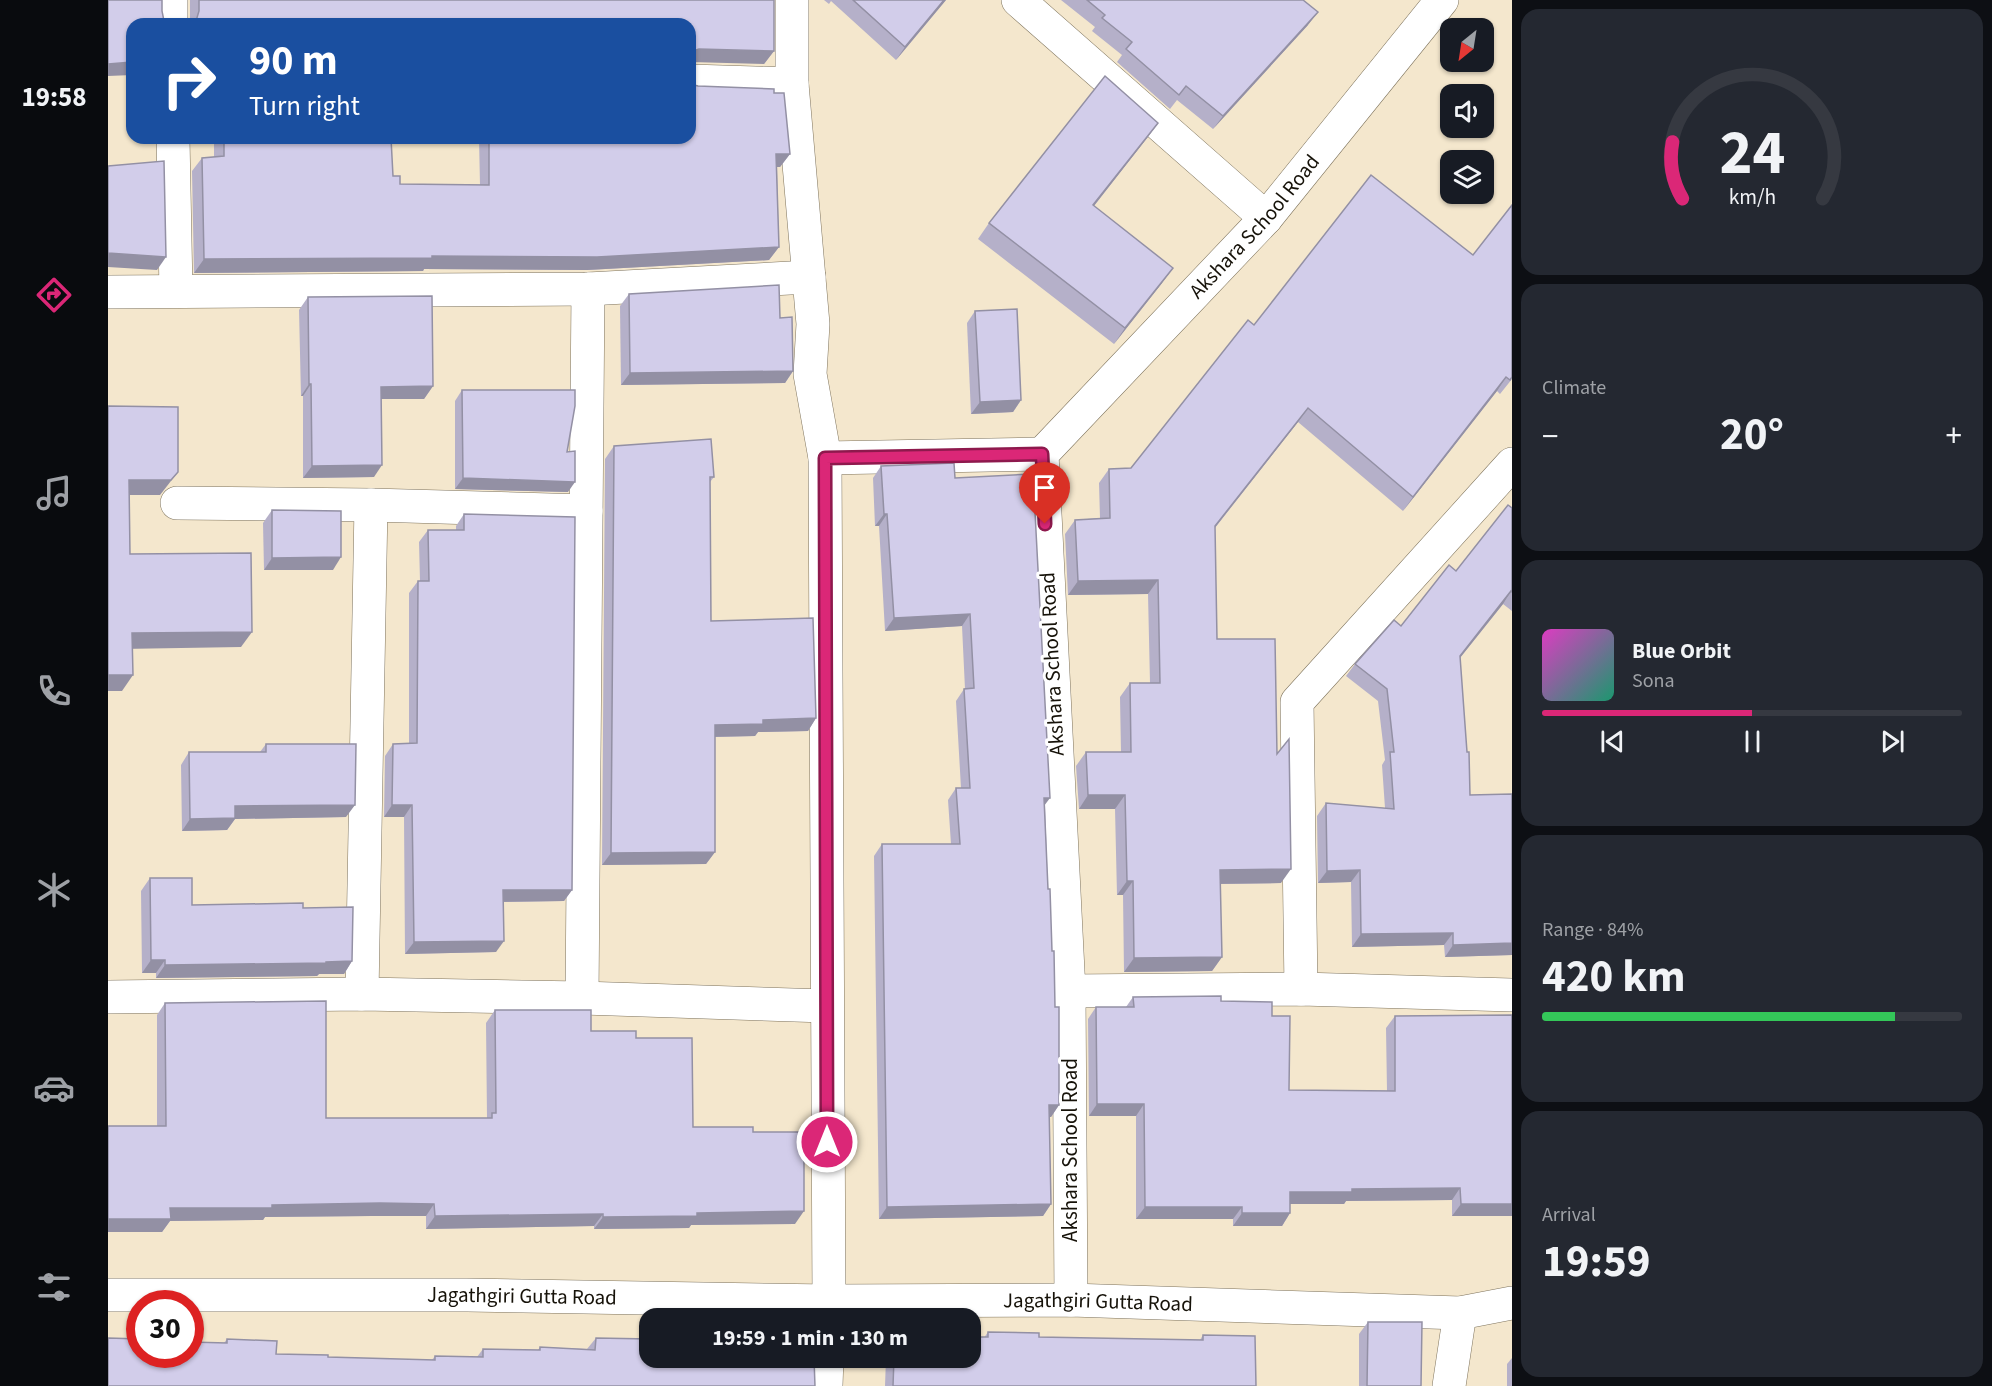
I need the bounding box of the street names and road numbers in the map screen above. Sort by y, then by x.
street label: Akshara School Road [1182,148,1327,305]
street label: Akshara School Road [1032,571,1072,757]
street label: Akshara School Road [1055,1058,1085,1242]
street label: Jagathgiri Gutta Road [427,1280,617,1312]
street label: Jagathgiri Gutta Road [1003,1285,1193,1319]

